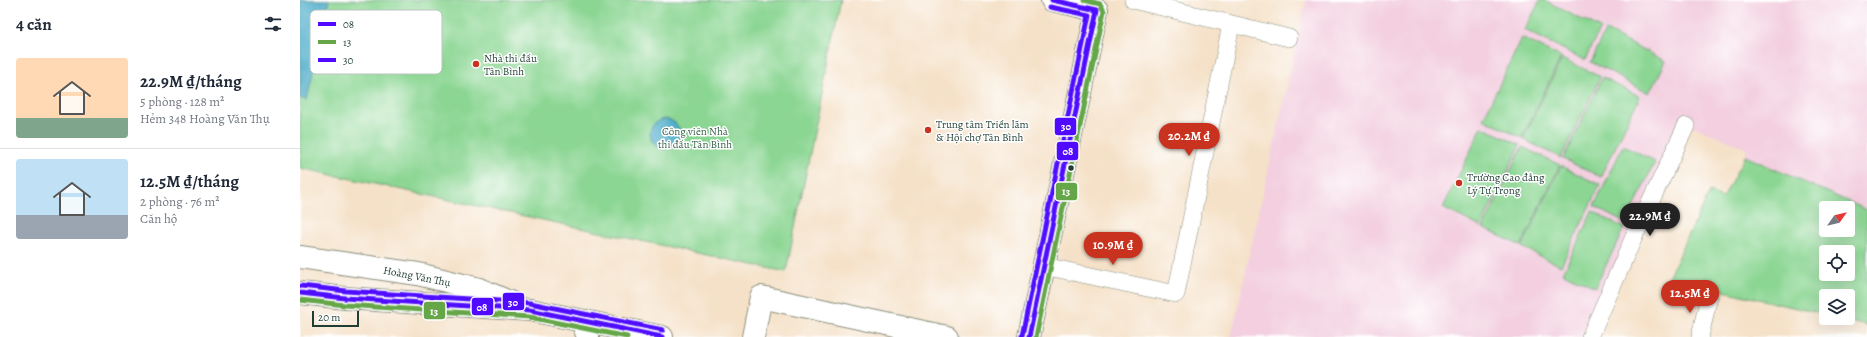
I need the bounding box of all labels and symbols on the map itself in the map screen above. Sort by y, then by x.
legend [310,10,442,74]
text: 08 [343,17,354,32]
text: 13 [343,35,351,50]
place label: Nhà thi đấu Tân Bình [484,51,537,79]
text: 30 [343,53,354,68]
marker: Nhà thi đấu Tân Bình [471,59,481,69]
place label: Trung tâm Triển lãm & Hội chợ Tân Bình [936,117,1029,145]
line badge: 30 [1054,117,1077,136]
text: 30 [1061,119,1072,134]
pin: 20.2M ₫ [1152,123,1226,157]
park label: Công viên Nhà thi đấu Tân Bình [658,124,732,152]
marker: Trung tâm Triển lãm & Hội chợ Tân Bình [923,125,933,135]
line badge: 08 [1056,141,1079,161]
text: 08 [1063,144,1073,159]
unlabelled marker [1066,163,1076,173]
place label: Trường Cao đẳng Lý Tự Trọng [1467,170,1545,198]
marker: Trường Cao đẳng Lý Tự Trọng [1454,178,1464,188]
line badge: 13 [1055,182,1078,201]
text: 13 [1062,184,1071,199]
north arrow [1819,201,1855,237]
pin: 22.9M ₫ [1613,203,1687,237]
pin: 10.9M ₫ [1076,232,1150,266]
street label: Hoàng Văn Thụ [382,263,452,290]
pin: 12.5M ₫ [1653,280,1727,314]
line badge: 30 [502,292,525,311]
text: 30 [508,295,519,310]
line badge: 08 [471,297,494,316]
text: 08 [477,300,487,315]
line badge: 13 [423,301,446,320]
text: 13 [430,304,439,319]
scale bar [312,309,359,328]

